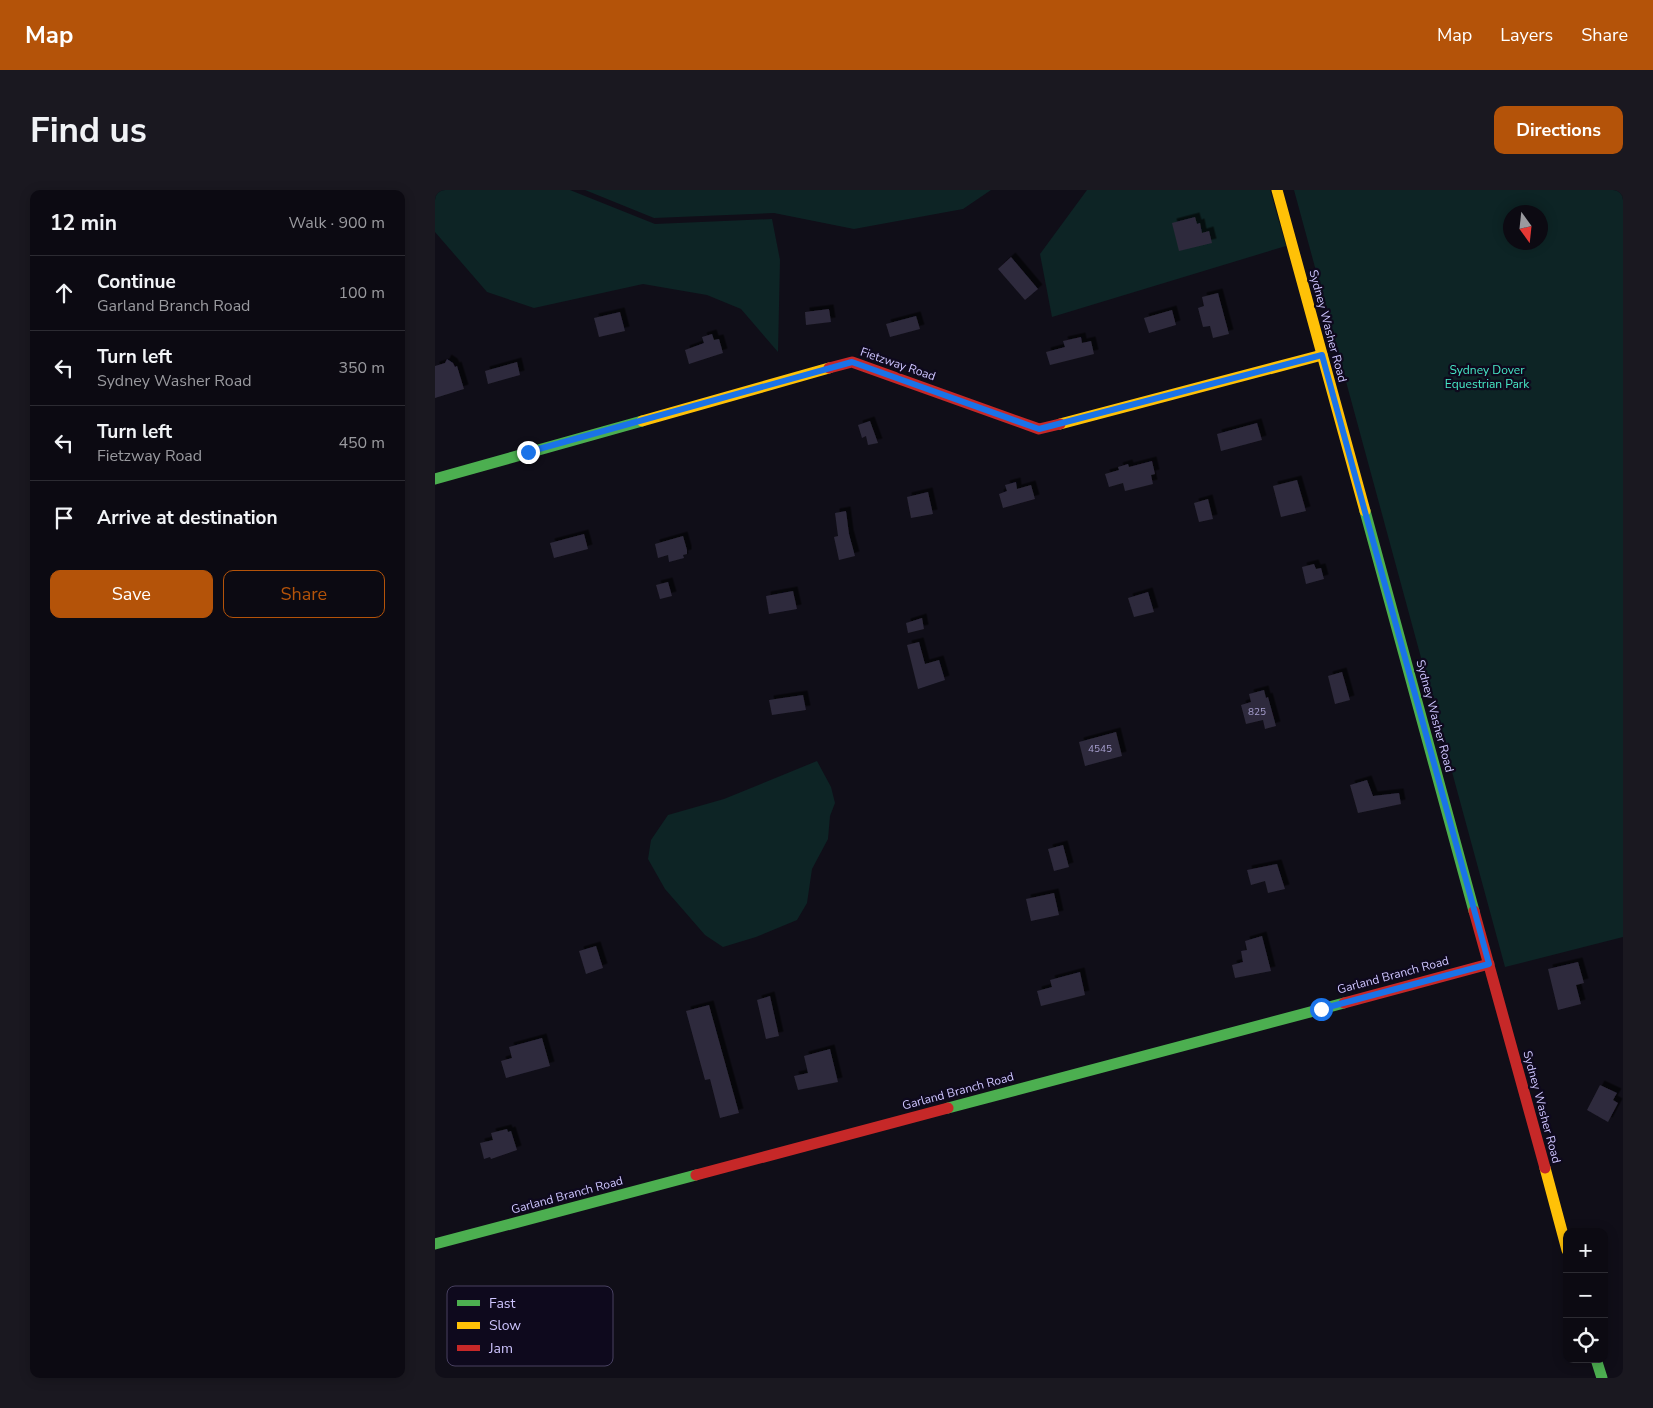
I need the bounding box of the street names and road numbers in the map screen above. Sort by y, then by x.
street label: Sydney Washer Road [1305,268,1351,384]
street label: Fietzway Road [858,344,938,384]
street label: Sydney Washer Road [1412,658,1458,774]
street label: Garland Branch Road [1335,952,1451,998]
street label: Sydney Washer Road [1519,1049,1565,1165]
street label: Garland Branch Road [900,1068,1016,1114]
street label: Garland Branch Road [509,1172,625,1218]

